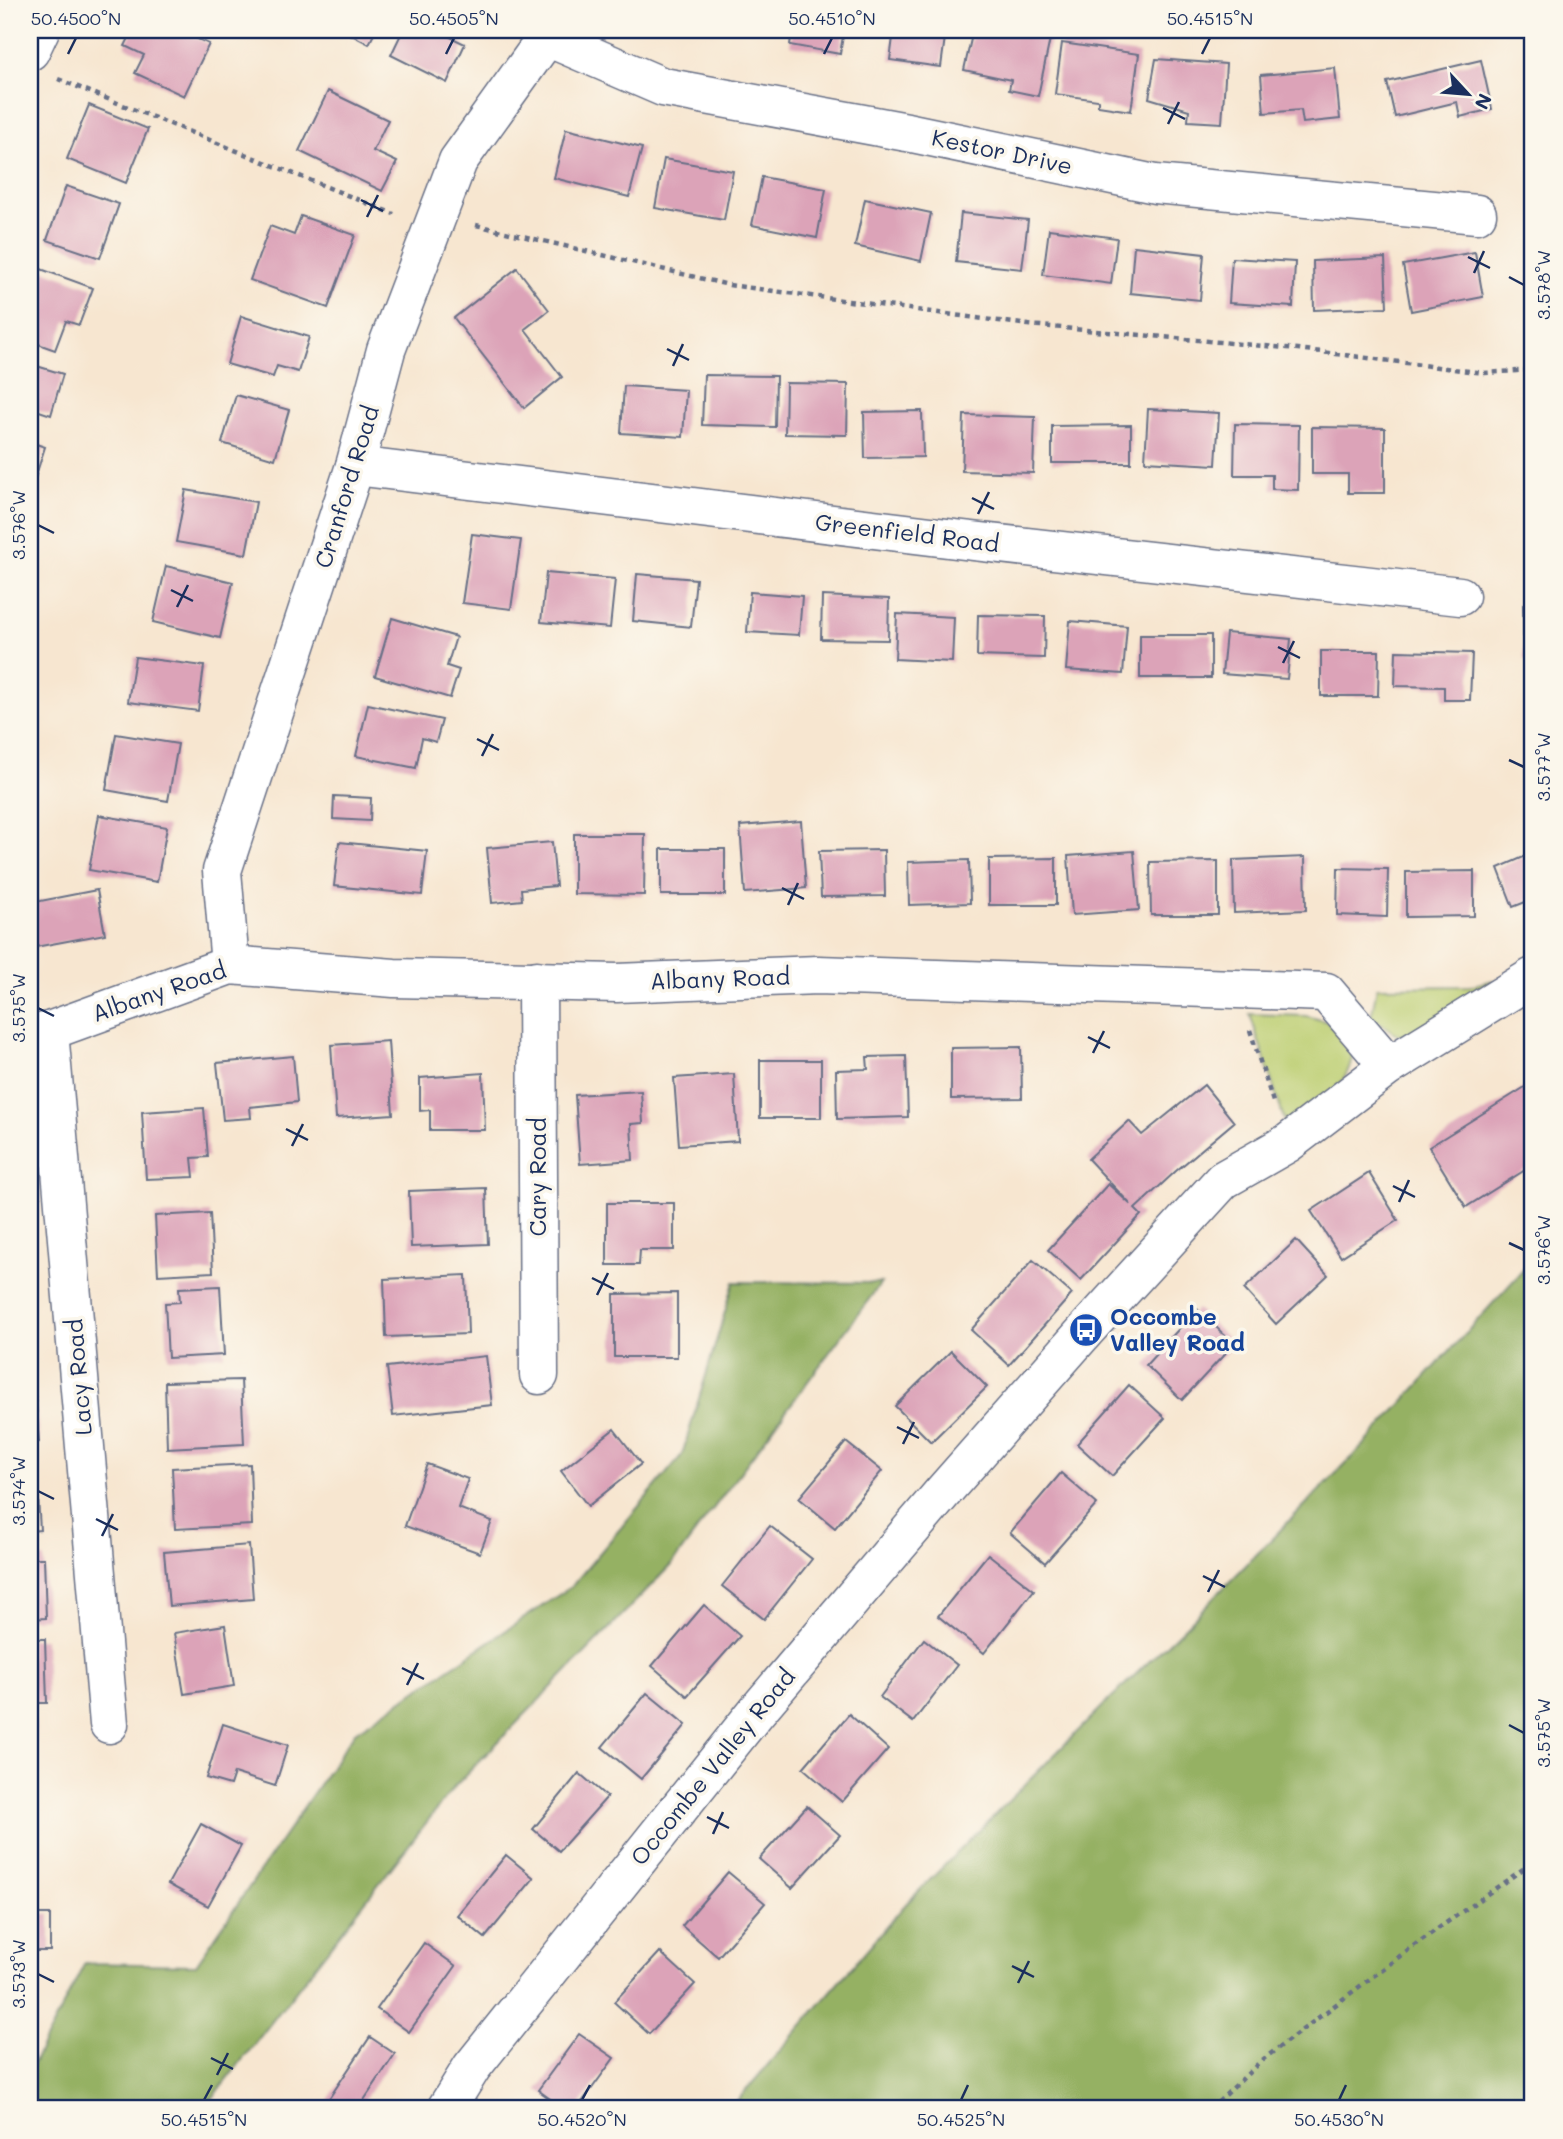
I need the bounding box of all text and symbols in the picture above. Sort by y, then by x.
text: 50.4500°N [31,6,121,30]
text: 50.4505°N [409,6,499,30]
text: 50.4510°N [788,6,876,30]
text: 50.4515°N [1167,6,1253,30]
north arrow [1434,60,1504,130]
text: N [1469,90,1498,114]
street label: Kestor Drive [929,122,1075,181]
text: 3.578°W [1531,250,1555,320]
street label: Cranford Road [307,402,385,572]
text: 3.576°W [6,490,30,560]
street label: Greenfield Road [813,506,1001,558]
text: 3.577°W [1531,732,1555,802]
street label: Albany Road [88,954,230,1028]
street label: Albany Road [649,961,790,995]
text: 3.575°W [6,973,30,1043]
street label: Cary Road [522,1118,552,1236]
text: 3.576°W [1531,1215,1555,1285]
place label: Occombe Valley Road [1110,1301,1245,1357]
bus stop icon: Occombe Valley Road [1067,1311,1105,1349]
street label: Lacy Road [58,1318,98,1436]
text: 3.574°W [6,1456,30,1526]
street label: Occombe Valley Road [623,1662,801,1871]
text: 3.575°W [1531,1698,1555,1768]
text: 3.573°W [6,1939,30,2009]
text: 50.4515°N [161,2107,247,2131]
text: 50.4520°N [537,2107,627,2131]
text: 50.4525°N [917,2107,1005,2131]
text: 50.4530°N [1294,2107,1384,2131]

